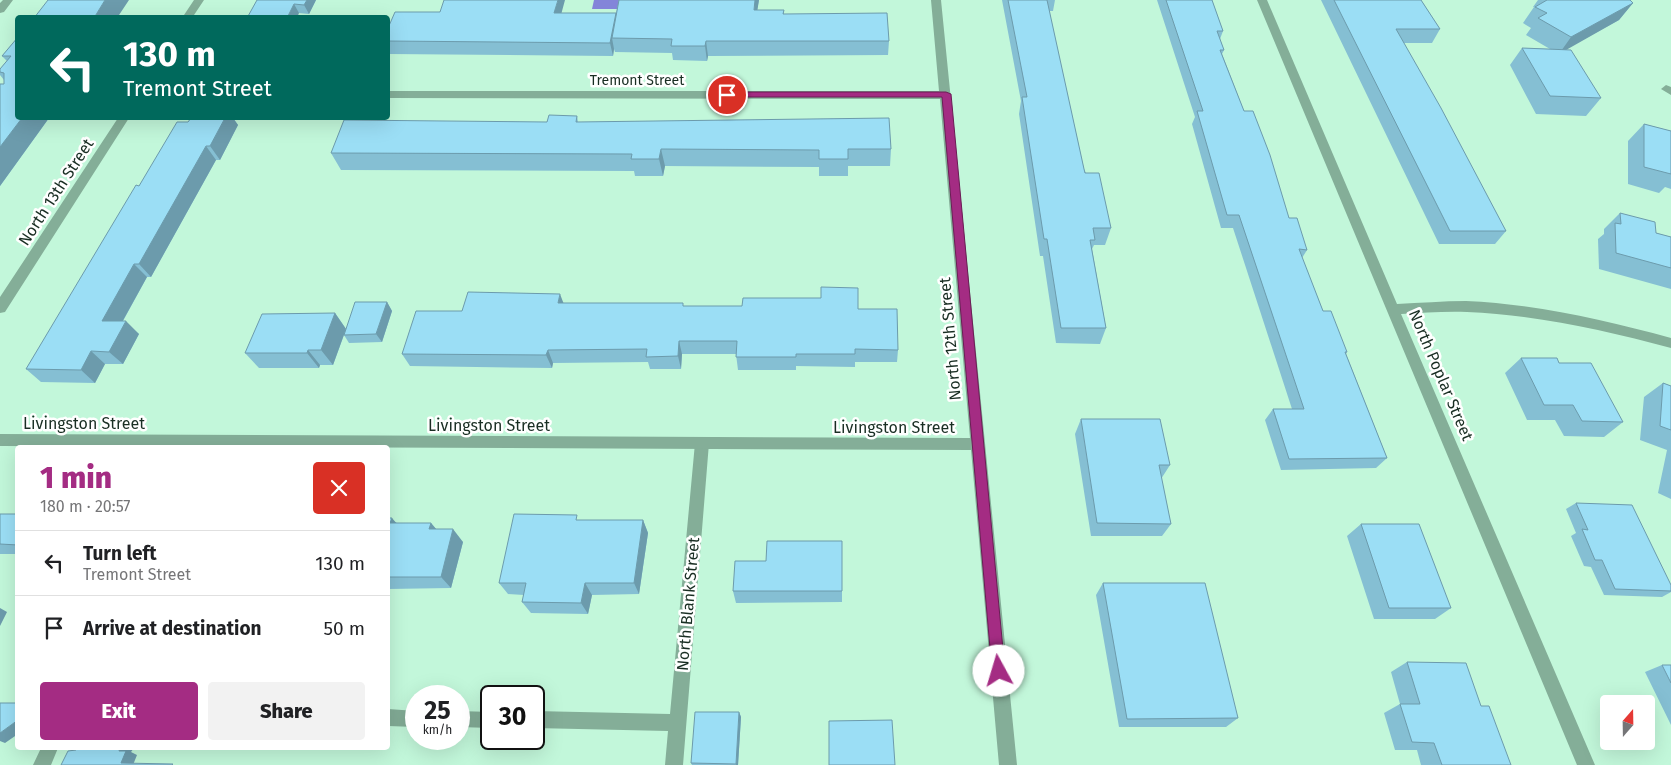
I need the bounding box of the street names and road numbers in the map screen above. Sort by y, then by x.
street label: Tremont Street [590,72,685,89]
street label: North 13th Street [14,135,98,249]
street label: North 12th Street [935,276,965,401]
street label: North Poplar Street [1405,307,1477,444]
street label: Livingston Street [23,414,145,433]
street label: Livingston Street [428,416,550,435]
street label: Livingston Street [833,418,955,437]
street label: North Blank Street [673,536,703,672]

